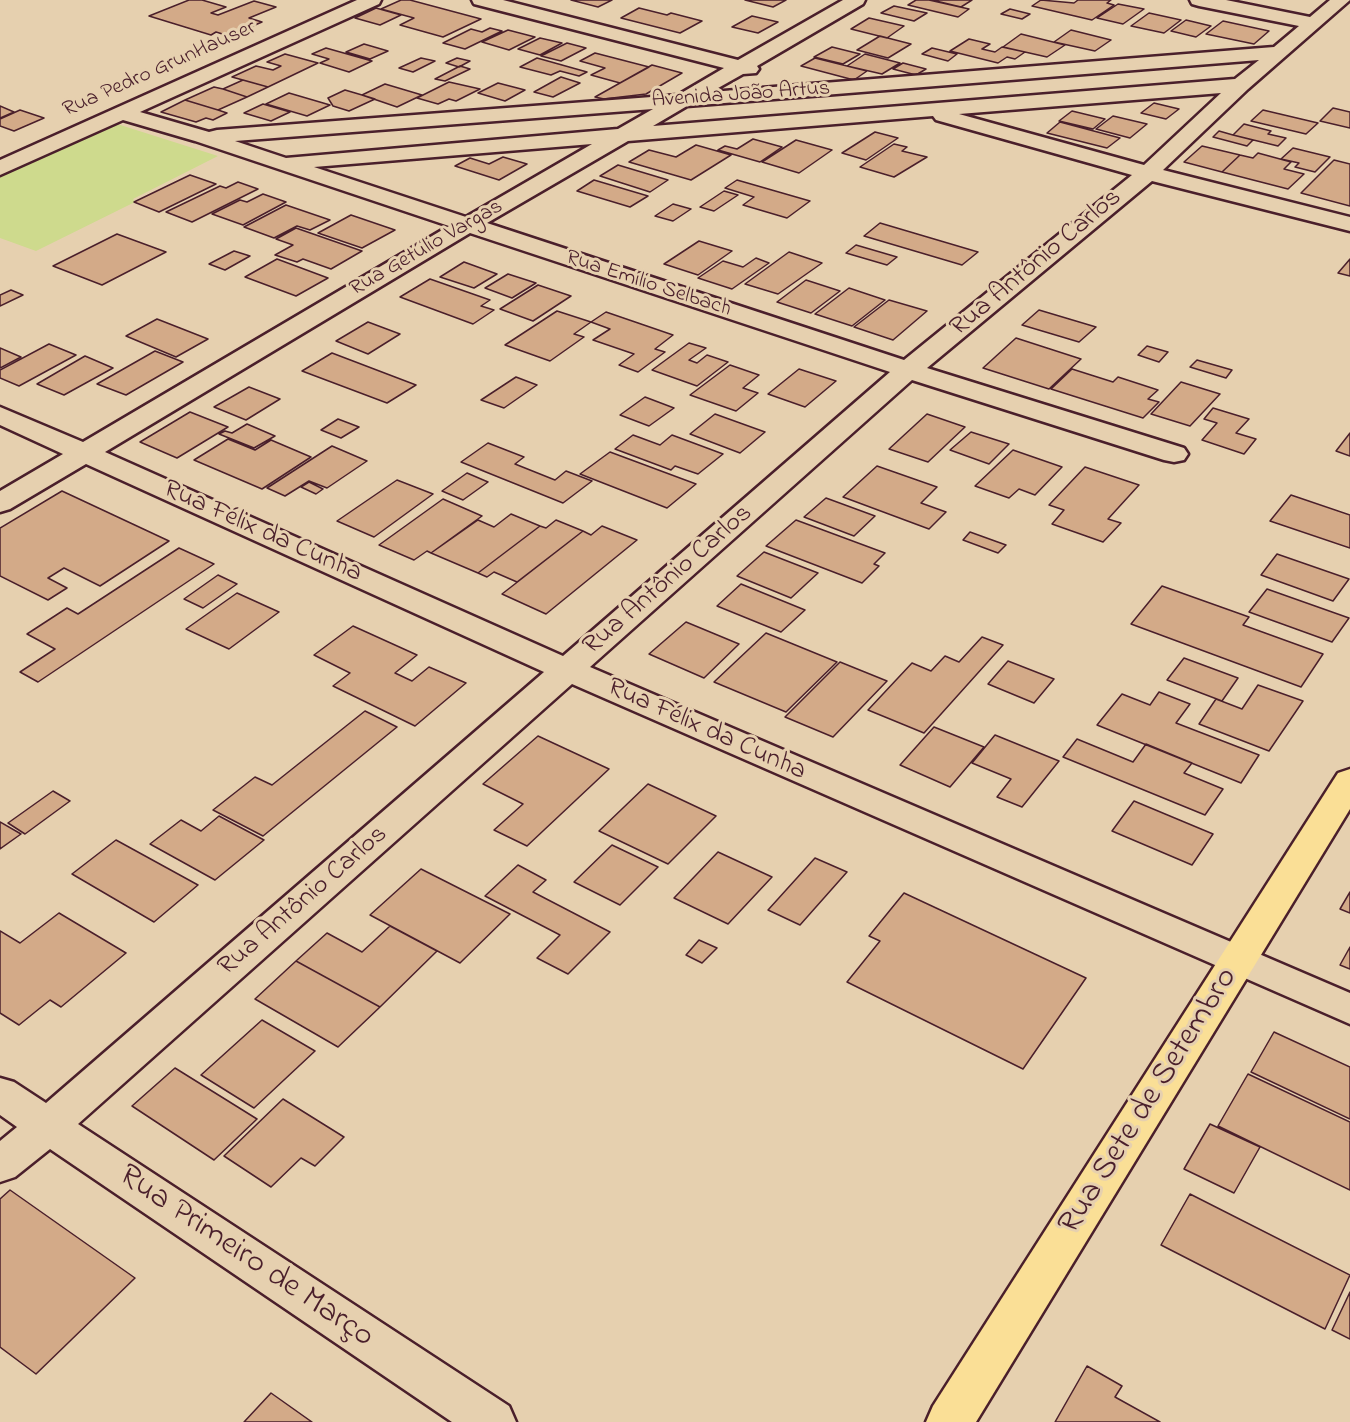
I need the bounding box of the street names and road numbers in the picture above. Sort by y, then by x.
street label: Rua Pedro GrunHauser [59,16,261,124]
street label: Avenida João Artus [651,77,831,115]
street label: Rua Antônio Carlos [945,183,1129,345]
street label: Rua Getúlio Vargas [346,195,508,303]
street label: Rua Emílio Selbach [562,246,734,324]
street label: Rua Félix da Cunha [157,475,367,591]
street label: Rua Antônio Carlos [578,499,760,663]
street label: Rua Félix da Cunha [601,673,811,789]
street label: Rua Antônio Carlos [213,820,395,984]
street label: Rua Sete de Setembro [1052,961,1248,1243]
street label: Rua Primeiro de Março [110,1158,380,1358]

